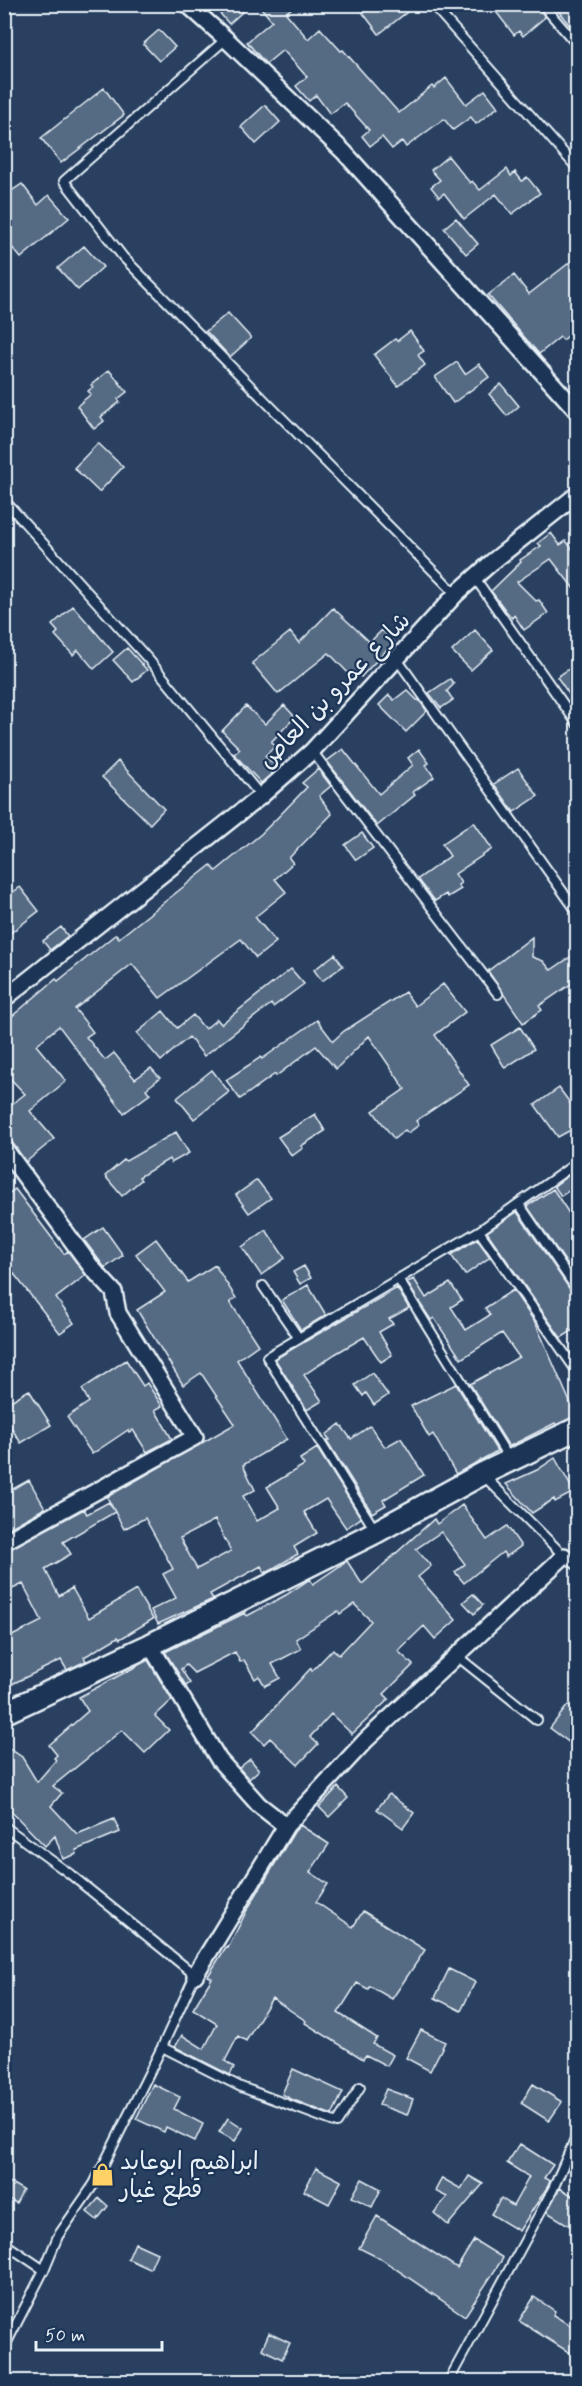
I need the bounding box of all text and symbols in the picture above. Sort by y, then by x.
street label: شارع عمرو بن العاص [252,606,418,776]
place label: ابراهيم ابوعابد قطع غيار [118,2147,259,2206]
shop icon: ابراهيم ابوعابد قطع غيار [89,2162,115,2188]
scale bar [36,2314,162,2352]
text: 50 m [45,2324,85,2348]

